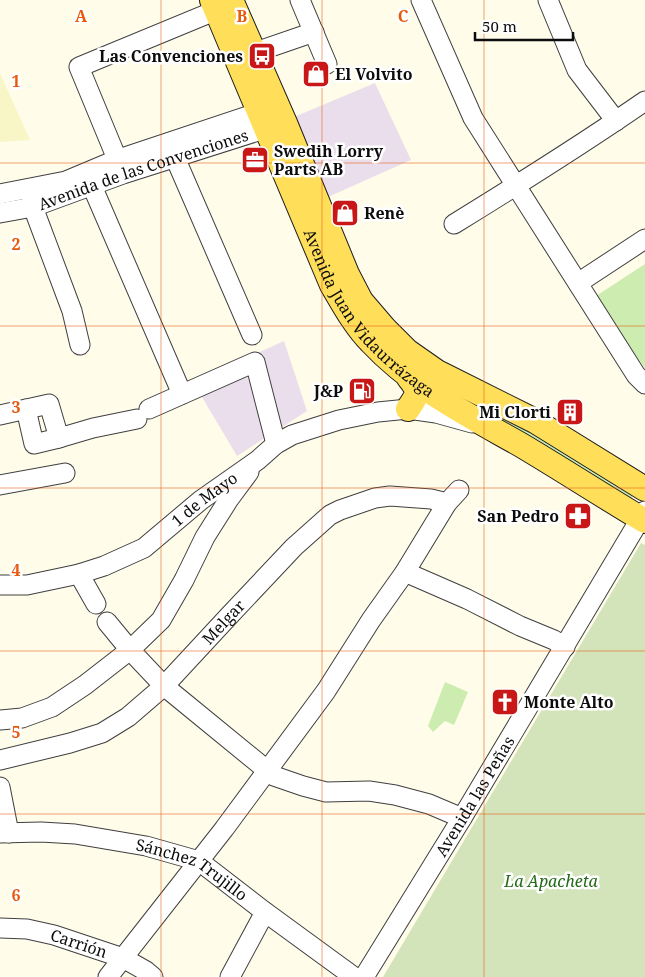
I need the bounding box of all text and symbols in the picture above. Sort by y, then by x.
text: A [75,5,88,27]
text: B [237,5,248,27]
text: C [398,5,409,27]
scale bar [475,10,572,42]
text: 50 m [482,16,517,36]
bus stop icon: Las Convenciones [247,41,277,71]
place label: Las Convenciones [99,45,243,67]
shop icon: El Volvito [301,59,331,89]
place label: El Volvito [335,63,413,85]
text: 1 [11,70,21,92]
street label: Avenida de las Convenciones [35,124,251,215]
place label: Swedih Lorry Parts AB [274,140,384,180]
office icon: Swedih Lorry Parts AB [240,145,270,175]
shop icon: Renè [330,198,360,228]
place label: Renè [364,202,404,224]
street label: Avenida Juan Vidaurrázaga [299,225,439,402]
text: 2 [11,233,21,255]
fuel station icon: J&P [347,376,377,406]
place label: J&P [313,380,343,402]
text: 3 [11,396,21,418]
building icon: Mi Clorti [555,397,585,427]
place label: Mi Clorti [479,401,551,423]
street label: 1 de Mayo [167,467,242,531]
pharmacy icon: San Pedro [563,501,593,531]
place label: San Pedro [477,505,559,527]
text: 4 [11,559,21,581]
street label: Melgar [197,594,250,649]
church icon: Monte Alto [490,687,520,717]
place label: Monte Alto [524,691,614,713]
text: 5 [11,721,21,743]
street label: Avenida las Peñas [430,732,519,861]
street label: Sánchez Trujillo [134,834,252,906]
park label: La Apacheta [503,870,599,892]
text: 6 [11,884,21,906]
street label: Carrión [48,924,110,963]

